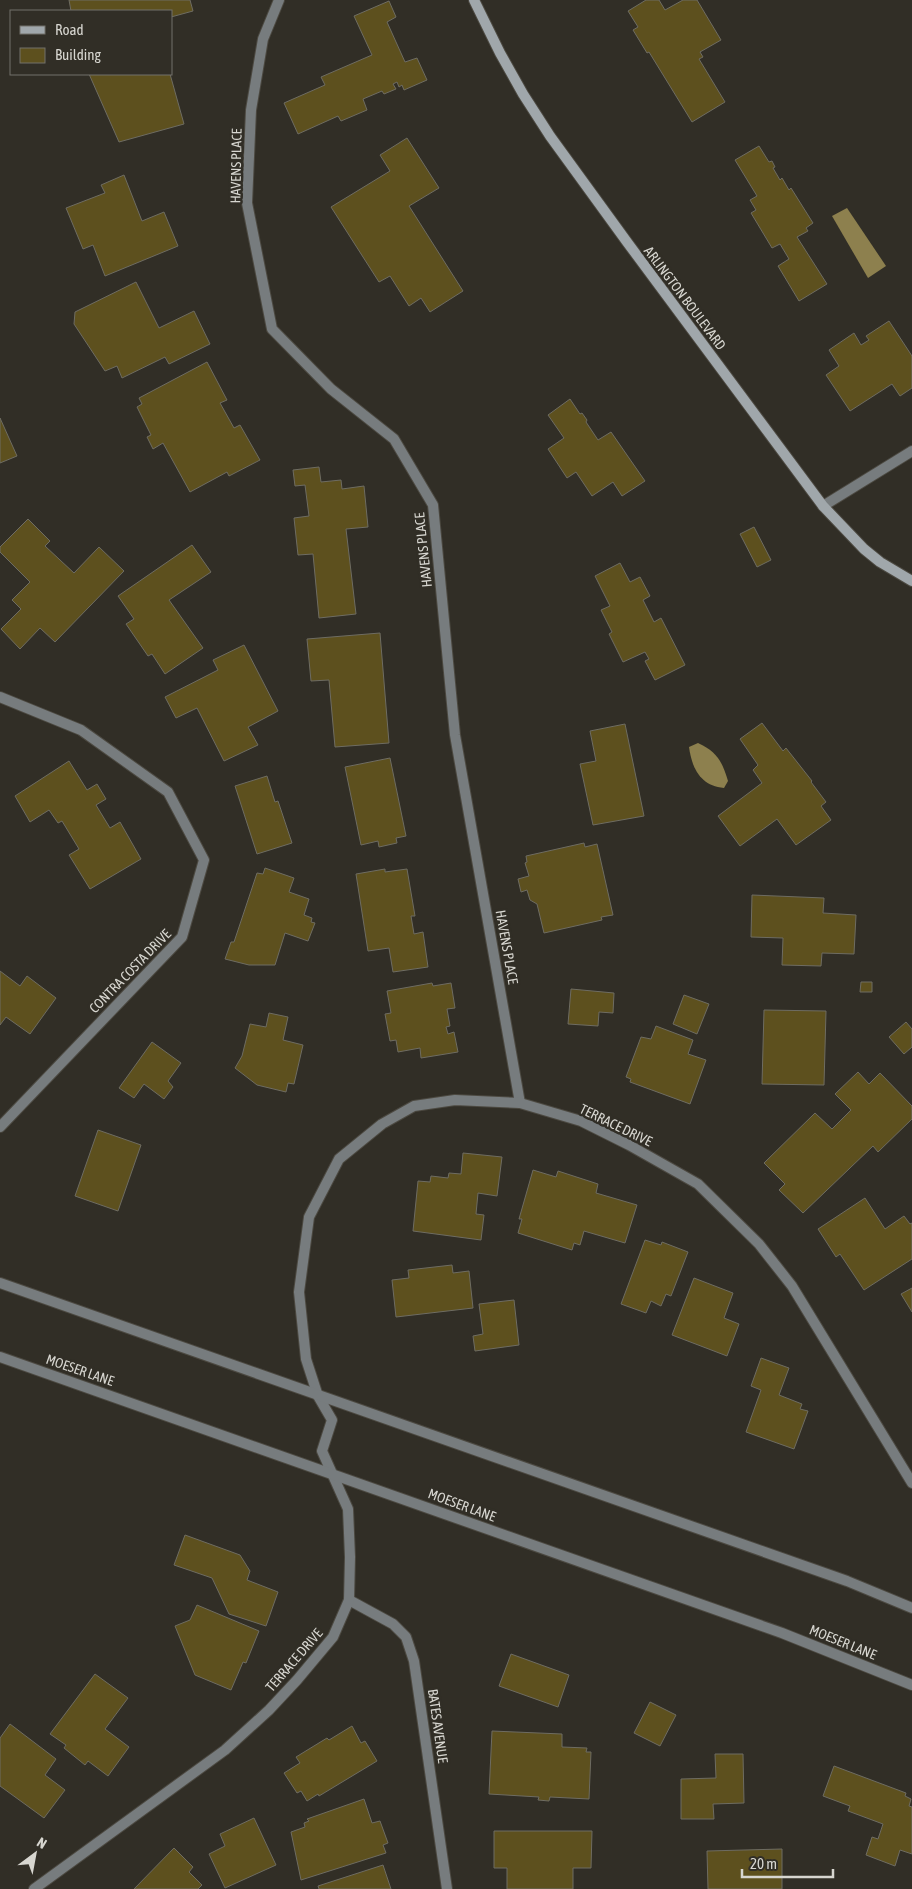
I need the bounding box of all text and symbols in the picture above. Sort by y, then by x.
legend [10,10,172,75]
text: Road [55,21,84,38]
text: Building [55,46,101,63]
street label: HAVENS PLACE [227,128,245,204]
street label: ARLINGTON BOULEVARD [641,243,729,353]
street label: HAVENS PLACE [411,512,435,588]
street label: HAVENS PLACE [493,909,521,985]
street label: CONTRA COSTA DRIVE [86,926,174,1016]
street label: TERRACE DRIVE [577,1101,655,1149]
street label: MOESER LANE [44,1351,116,1389]
street label: MOESER LANE [426,1485,498,1525]
street label: MOESER LANE [807,1621,879,1663]
street label: TERRACE DRIVE [262,1625,326,1695]
street label: BATES AVENUE [425,1688,451,1764]
north arrow [10,1829,60,1879]
text: N [34,1834,50,1852]
scale bar [742,1846,833,1878]
text: 20 m [750,1855,777,1872]

